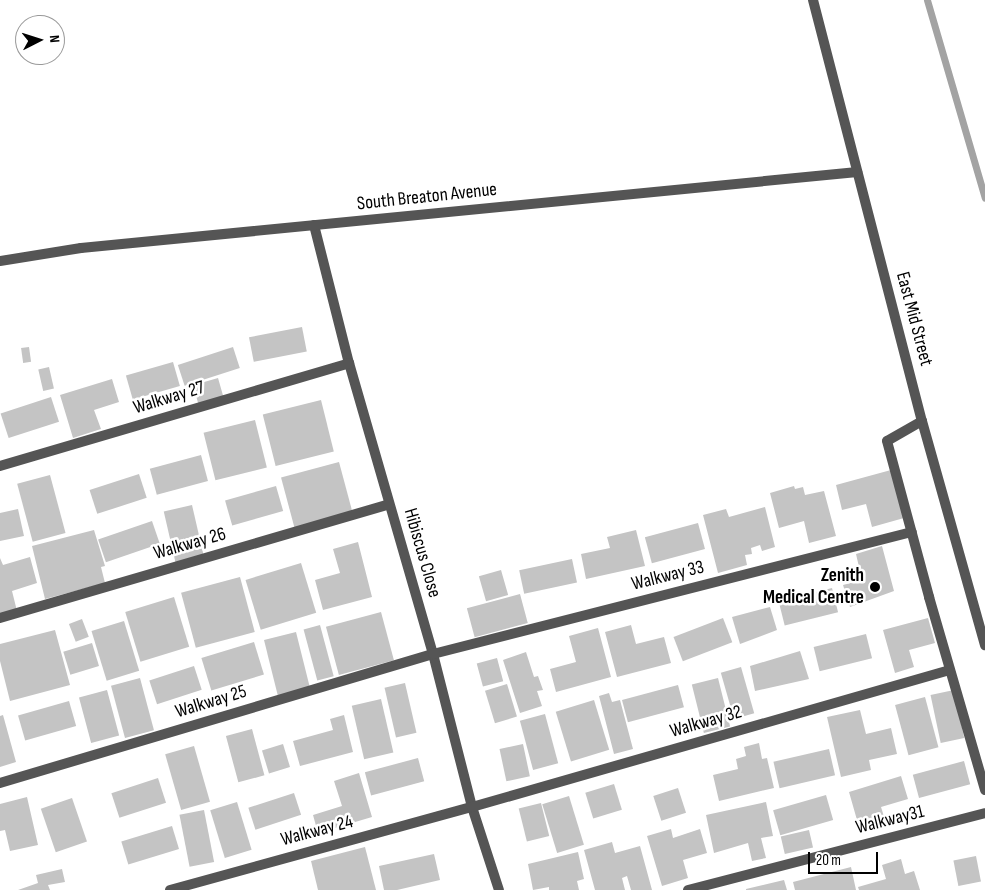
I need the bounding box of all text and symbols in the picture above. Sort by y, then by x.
north arrow [15,15,65,65]
text: N [46,34,63,43]
street label: South Breaton Avenue [356,178,498,216]
street label: East Mid Street [891,270,937,368]
street label: Walkway 27 [131,376,207,420]
street label: Hibiscus Close [398,506,446,600]
street label: Walkway 26 [151,523,229,565]
street label: Walkway 33 [629,556,707,596]
place label: Zenith Medical Centre [763,565,864,609]
marker: Zenith Medical Centre [868,580,882,594]
street label: Walkway 25 [173,680,249,724]
street label: Walkway 32 [667,701,745,743]
street label: Walkway31 [853,801,927,839]
street label: Walkway 24 [279,810,355,852]
scale bar [810,842,880,874]
text: 20 m [816,851,841,870]

